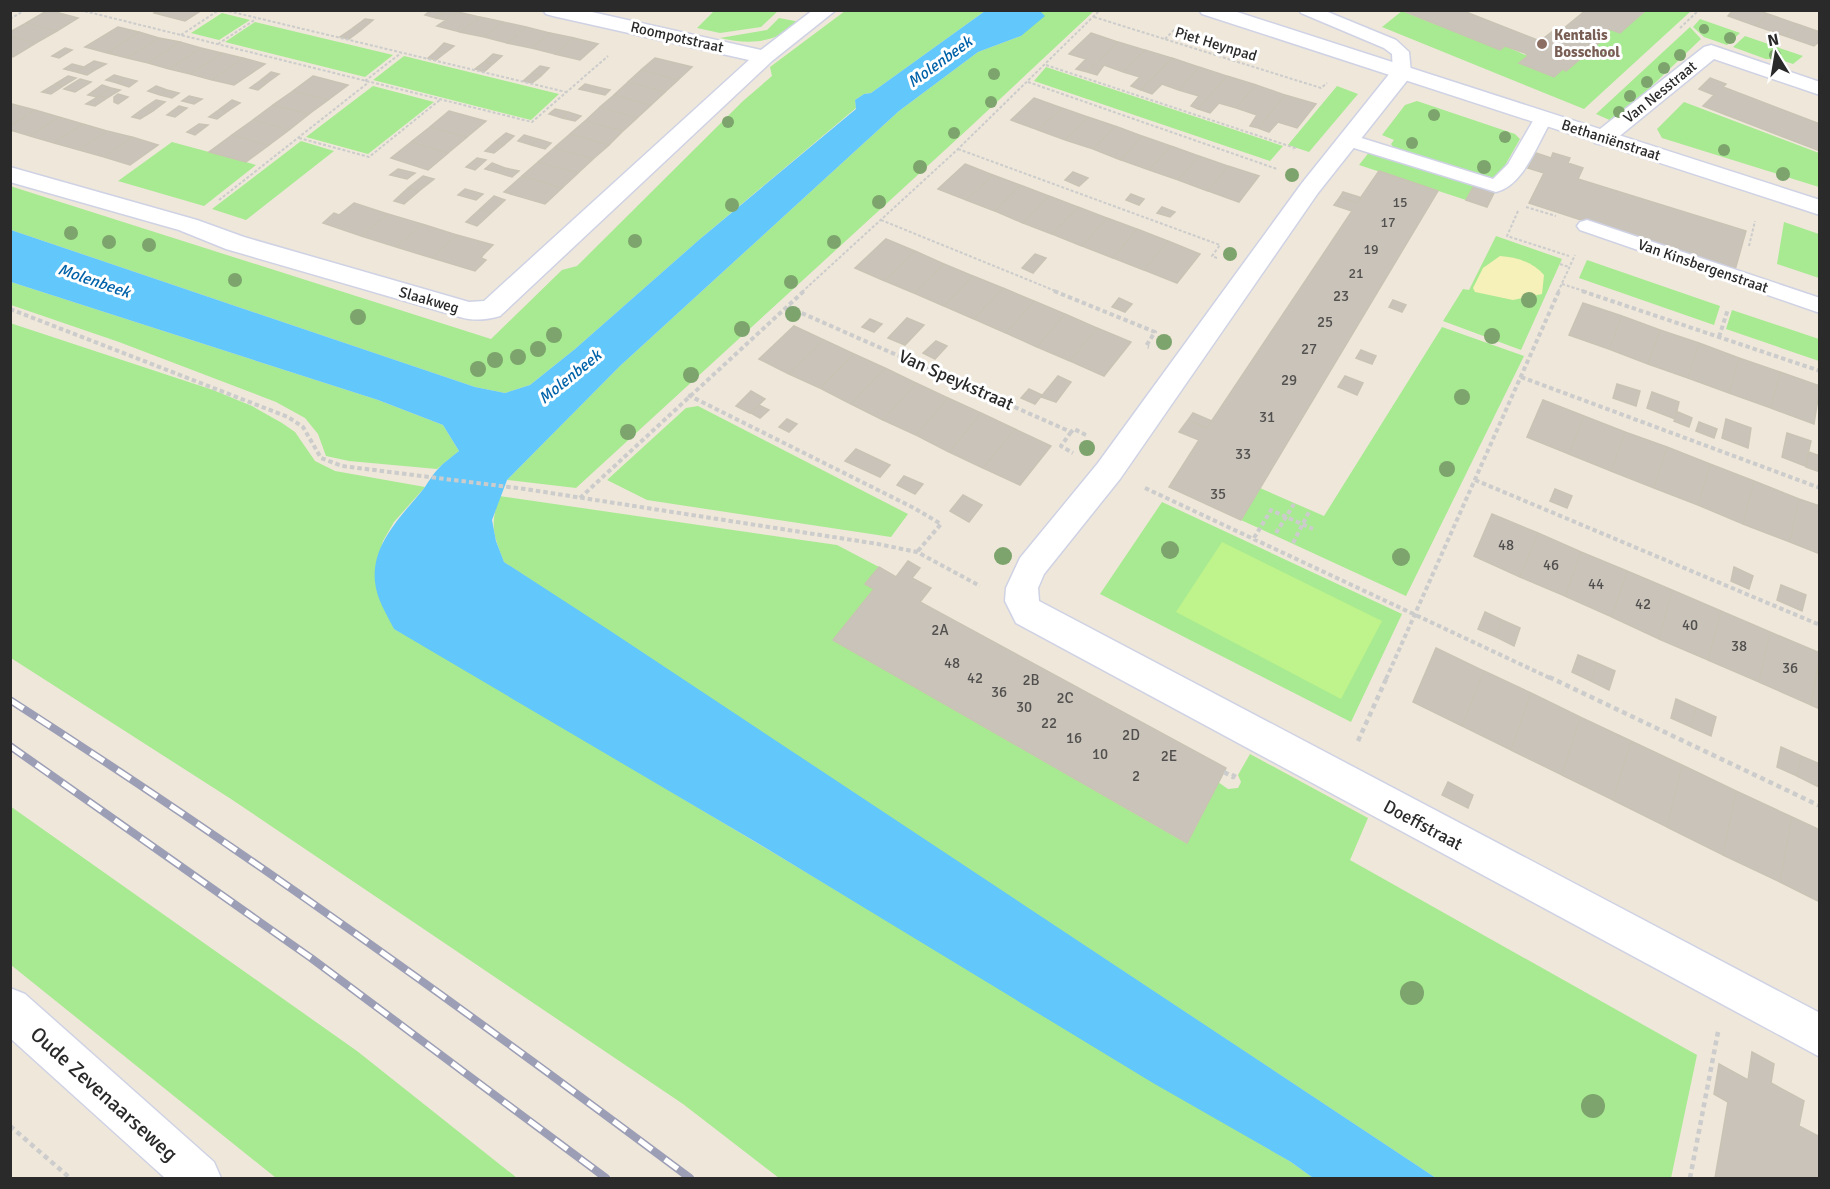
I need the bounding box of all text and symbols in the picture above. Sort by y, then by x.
street label: Roompotstraat [629,18,725,56]
street label: Piet Heynpad [1173,23,1259,65]
north arrow [1746,24,1806,84]
place label: Kentalis Bosschool [1554,26,1620,61]
text: N [1766,29,1781,51]
water label: Molenbeek [904,31,978,92]
marker: Kentalis Bosschool [1535,37,1549,51]
street label: Van Nesstraat [1620,57,1700,127]
street label: Bethaniënstraat [1559,116,1663,164]
house number: 15 [1392,194,1408,211]
house number: 17 [1380,214,1396,231]
street label: Van Kinsbergenstraat [1635,235,1771,297]
house number: 19 [1363,241,1379,258]
water label: Molenbeek [55,259,135,303]
house number: 21 [1348,265,1364,282]
street label: Slaakweg [397,283,461,317]
house number: 23 [1333,287,1349,305]
house number: 25 [1317,313,1333,331]
house number: 27 [1301,340,1317,358]
water label: Molenbeek [535,344,607,408]
street label: Van Speykstraat [895,345,1017,415]
house number: 29 [1281,371,1297,389]
house number: 31 [1259,408,1275,426]
house number: 33 [1235,445,1251,463]
house number: 35 [1210,485,1226,503]
house number: 48 [1498,536,1514,554]
house number: 46 [1543,556,1559,574]
house number: 44 [1588,575,1604,593]
house number: 42 [1635,595,1651,613]
house number: 40 [1682,616,1698,634]
house number: 2A [931,621,949,639]
house number: 38 [1731,637,1747,655]
house number: 48 [944,654,960,672]
house number: 36 [1782,659,1798,677]
house number: 42 [967,669,983,687]
house number: 2B [1022,671,1040,689]
house number: 36 [991,683,1007,701]
house number: 2C [1056,689,1074,707]
house number: 30 [1016,698,1032,716]
house number: 22 [1041,714,1057,732]
house number: 2D [1122,726,1140,744]
house number: 16 [1066,729,1082,747]
house number: 10 [1092,745,1108,763]
house number: 2E [1161,747,1177,765]
house number: 2 [1132,767,1140,785]
street label: Doeffstraat [1380,795,1466,855]
street label: Oude Zevenaarseweg [25,1021,183,1167]

